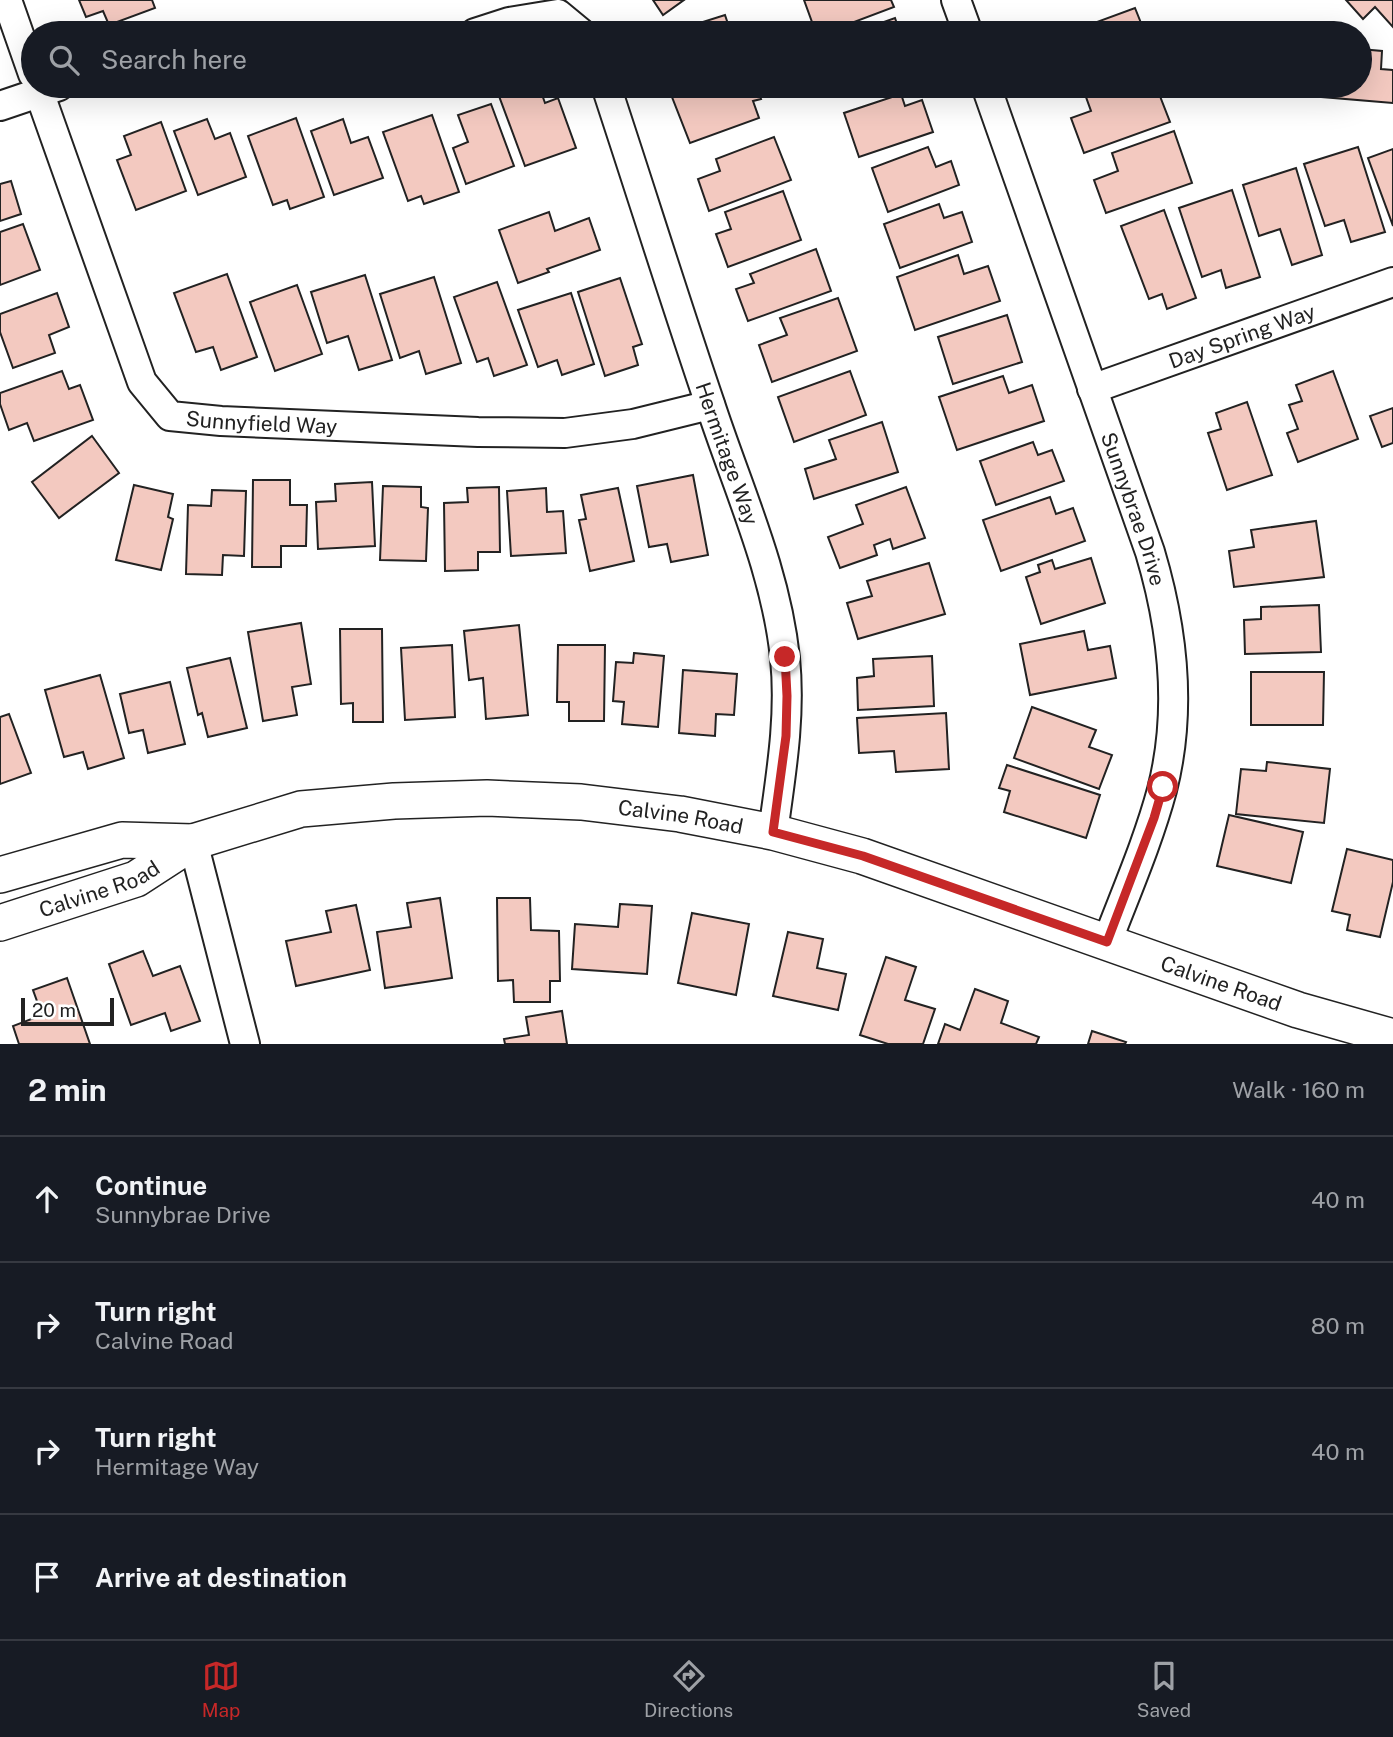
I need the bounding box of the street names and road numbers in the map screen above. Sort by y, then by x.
street label: Day Spring Way [1165,298,1318,373]
street label: Hermitage Way [691,379,764,528]
street label: Sunnyfield Way [185,405,338,438]
street label: Sunnybrae Drive [1096,429,1171,588]
street label: Calvine Road [617,794,745,838]
street label: Calvine Road [36,855,164,922]
street label: Calvine Road [1157,950,1285,1016]

